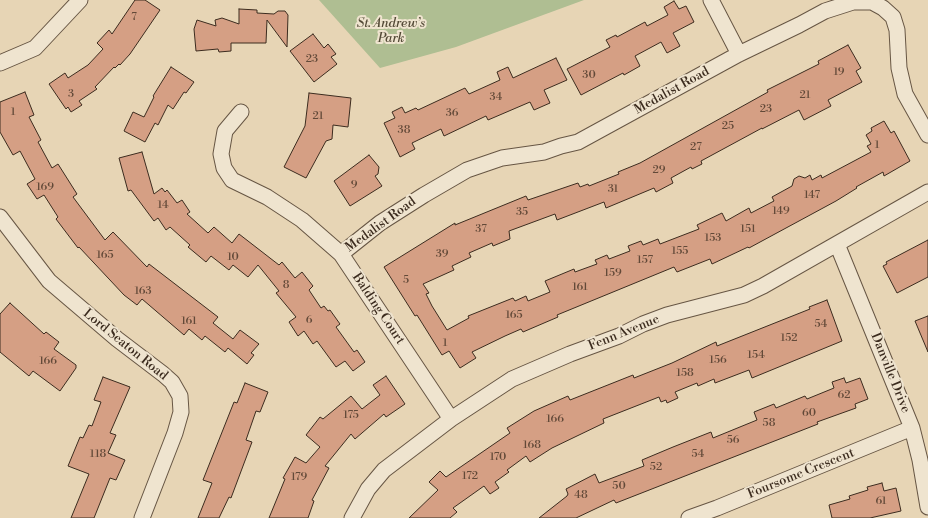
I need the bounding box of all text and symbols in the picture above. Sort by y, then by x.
house number: 7 [131,10,137,24]
park label: St. Andrew’s Park [357,16,425,47]
house number: 23 [306,52,318,66]
street label: Medalist Road [632,64,712,118]
house number: 19 [833,65,845,79]
house number: 30 [582,68,596,82]
house number: 3 [68,87,74,101]
house number: 21 [799,88,811,102]
house number: 34 [490,90,502,104]
house number: 23 [760,102,772,116]
house number: 1 [11,105,15,119]
house number: 36 [446,106,458,120]
house number: 21 [312,109,324,123]
house number: 25 [722,119,734,133]
house number: 38 [398,123,410,137]
house number: 1 [875,138,879,152]
house number: 27 [690,140,702,154]
house number: 29 [653,163,665,177]
house number: 9 [351,178,357,192]
house number: 169 [36,180,54,194]
house number: 31 [608,182,618,196]
house number: 147 [804,188,820,202]
street label: Medalist Road [343,194,419,256]
house number: 14 [158,198,168,212]
house number: 149 [772,204,790,218]
house number: 35 [516,205,528,219]
house number: 37 [475,222,487,236]
house number: 151 [740,222,756,236]
house number: 153 [705,231,721,245]
house number: 155 [672,244,688,258]
house number: 39 [436,247,448,261]
house number: 165 [96,248,114,262]
house number: 10 [227,250,239,264]
house number: 157 [637,253,653,267]
house number: 159 [604,266,622,280]
street label: Balding Court [348,270,408,348]
house number: 5 [403,273,409,287]
house number: 8 [283,278,289,292]
house number: 161 [572,280,588,294]
house number: 163 [134,284,152,298]
street label: Lord Seaton Road [80,306,170,384]
house number: 165 [505,308,523,322]
street label: Fenn Avenue [586,312,662,354]
house number: 6 [306,313,312,327]
house number: 161 [181,314,197,328]
house number: 54 [815,317,827,331]
house number: 152 [780,331,798,345]
street label: Danville Drive [867,331,913,415]
house number: 1 [443,336,447,350]
house number: 154 [747,348,765,362]
house number: 156 [709,353,727,367]
house number: 166 [39,354,57,368]
house number: 158 [676,366,694,380]
house number: 62 [838,388,850,402]
house number: 60 [802,406,816,420]
house number: 175 [343,408,359,422]
house number: 166 [546,412,564,426]
house number: 58 [763,416,775,430]
house number: 56 [727,433,739,447]
house number: 168 [523,438,541,452]
street label: Foursome Crescent [745,445,857,503]
house number: 118 [90,447,106,461]
house number: 54 [692,447,704,461]
house number: 170 [490,450,506,464]
house number: 52 [650,460,662,474]
house number: 172 [462,469,478,483]
house number: 179 [291,470,307,484]
house number: 50 [612,479,626,493]
house number: 48 [574,488,588,502]
house number: 61 [875,494,887,508]

